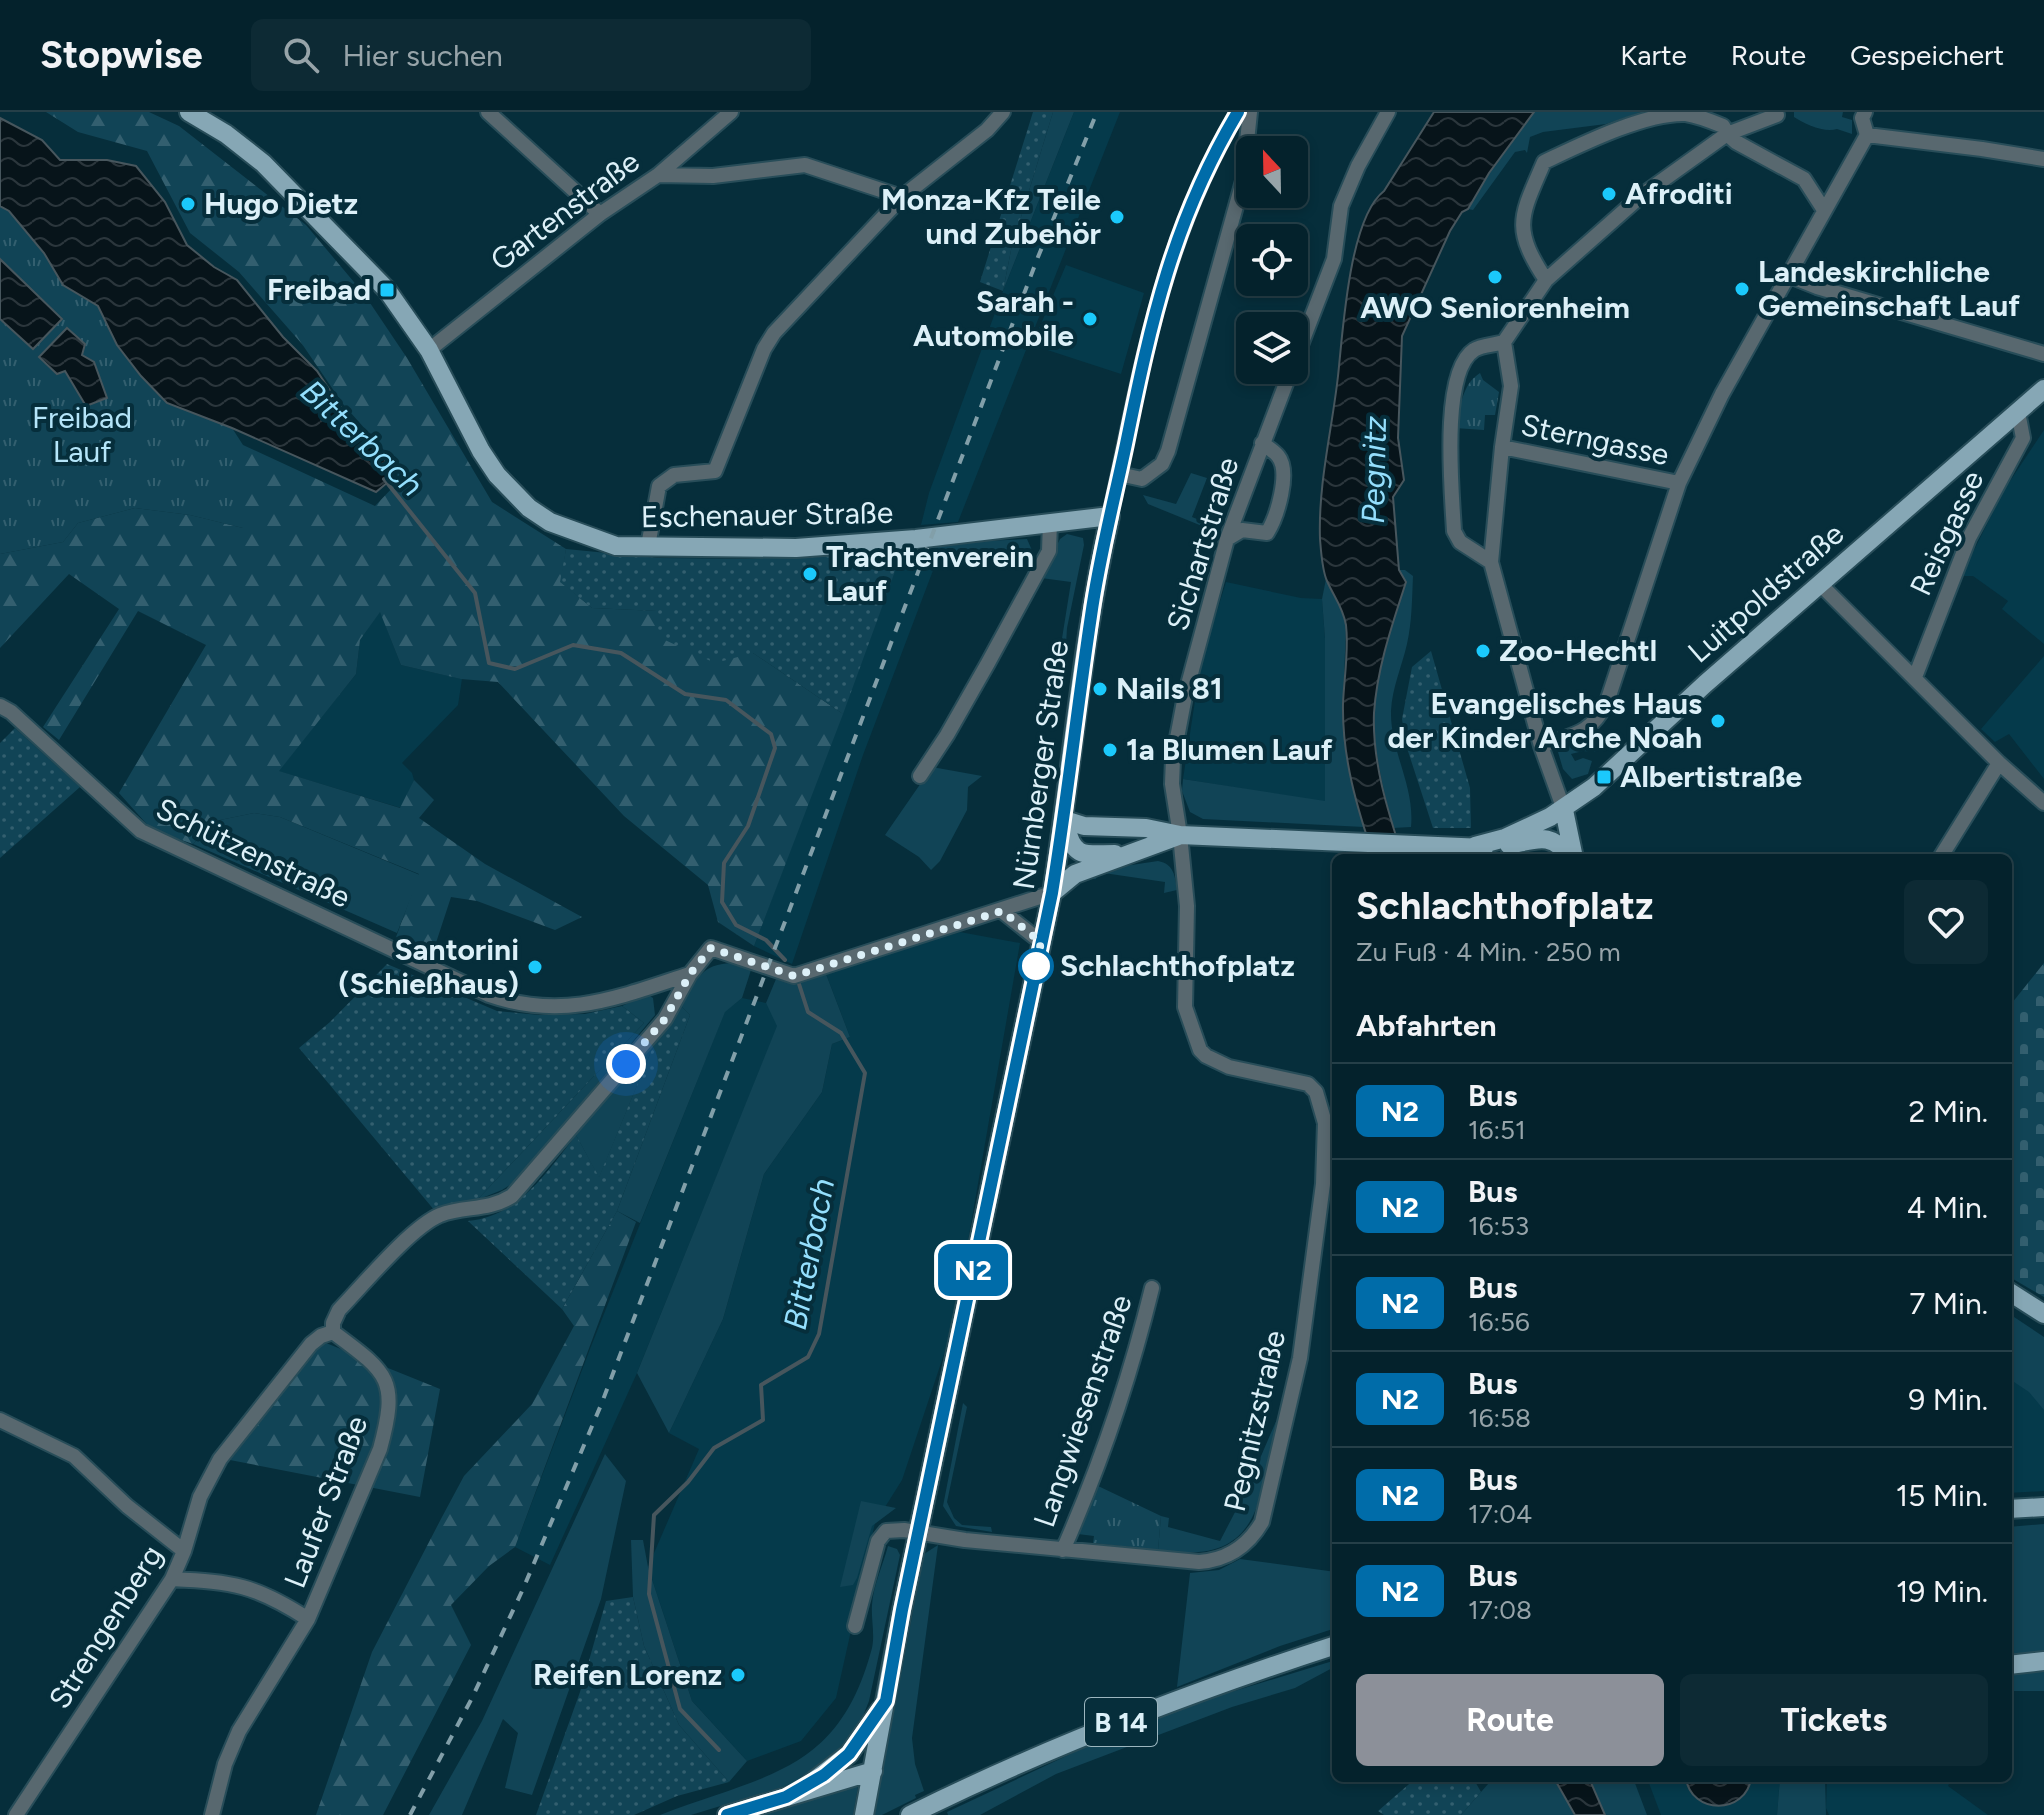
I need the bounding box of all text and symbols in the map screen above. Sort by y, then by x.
search box [251,19,811,91]
text: Stopwise [40,32,203,78]
icon: search [279,33,323,77]
text: Hier suchen [343,37,503,74]
text: Karte [1620,38,1687,72]
text: Route [1731,38,1806,72]
text: Gespeichert [1850,38,2004,72]
north arrow [1236,136,1308,208]
map controls [1236,136,1308,384]
street label: Gartenstraße [483,143,646,279]
place label: Afroditi [1625,175,1733,212]
place label: Monza-Kfz Teile und Zubehör [881,181,1101,252]
place label: Hugo Dietz [204,185,358,222]
marker: Afroditi [1600,185,1618,203]
marker: Hugo Dietz [179,195,197,213]
marker: Monza-Kfz Teile und Zubehör [1108,208,1126,226]
button: locate [1236,224,1308,296]
place label: Landeskirchliche Gemeinschaft Lauf [1758,253,2020,324]
marker: AWO Seniorenheim [1486,268,1504,286]
place label: Freibad [267,271,371,308]
marker: Landeskirchliche Gemeinschaft Lauf [1733,280,1751,298]
marker: Freibad [378,281,396,299]
place label: Sarah - Automobile [913,283,1074,354]
place label: AWO Seniorenheim [1360,289,1630,326]
marker: Sarah - Automobile [1081,310,1099,328]
button: layers [1236,312,1308,384]
water label: Bitterbach [293,372,431,504]
park label: Freibad Lauf [32,399,132,470]
street label: Sterngasse [1518,406,1672,473]
water label: Pegnitz [1354,415,1394,524]
street label: Sichartstraße [1159,453,1246,635]
street label: Reisgasse [1902,465,1991,601]
street label: Eschenauer Straße [641,494,893,535]
street label: Luitpoldstraße [1680,515,1851,670]
place label: Trachtenverein Lauf [826,538,1034,609]
marker: Trachtenverein Lauf [801,565,819,583]
place label: Zoo-Hechtl [1499,632,1657,669]
street label: Nürnberger Straße [1005,638,1076,892]
marker: Zoo-Hechtl [1474,642,1492,660]
place label: Nails 81 [1116,670,1223,707]
marker: Nails 81 [1091,680,1109,698]
place label: Evangelisches Haus der Kinder Arche Noah [1387,685,1702,756]
marker: Evangelisches Haus der Kinder Arche Noah [1709,712,1727,730]
place label: 1a Blumen Lauf [1126,731,1333,768]
marker: 1a Blumen Lauf [1101,741,1119,759]
place label: Albertistraße [1620,758,1803,795]
marker: Albertistraße [1595,768,1613,786]
street label: Schützenstraße [150,790,356,916]
button: heart [1904,880,1988,964]
text: Schlachthofplatz [1356,883,1653,929]
place label: Santorini (Schießhaus) [338,931,519,1002]
text: Zu Fuß · 4 Min. · 250 m [1356,936,1621,968]
place label: Schlachthofplatz [1060,947,1295,984]
marker: Schlachthofplatz [1019,949,1053,983]
marker: Santorini (Schießhaus) [526,958,544,976]
text: Abfahrten [1356,1007,1497,1044]
your location [606,1044,646,1084]
text: Bus [1468,1077,1517,1114]
text: 2 Min. [1909,1093,1988,1130]
text: N2 [1381,1094,1419,1128]
text: 16:51 [1468,1114,1526,1146]
text: Bus [1468,1173,1517,1210]
water label: Bitterbach [776,1175,842,1333]
text: 4 Min. [1907,1189,1988,1226]
text: N2 [1381,1190,1419,1224]
text: 16:53 [1468,1210,1529,1242]
line badge: N2 [937,1244,1009,1296]
text: N2 [954,1253,992,1287]
text: Bus [1468,1269,1517,1306]
text: 7 Min. [1909,1285,1988,1322]
text: N2 [1381,1286,1419,1320]
street label: Langwiesenstraße [1025,1290,1140,1532]
text: 16:56 [1468,1306,1530,1338]
street label: Pegnitzstraße [1216,1327,1293,1515]
text: Bus [1468,1365,1517,1402]
text: 9 Min. [1908,1381,1988,1418]
text: N2 [1381,1382,1419,1416]
text: 16:58 [1468,1402,1531,1434]
street label: Laufer Straße [276,1411,375,1593]
text: Bus [1468,1461,1517,1498]
text: 15 Min. [1896,1477,1988,1514]
text: N2 [1381,1478,1419,1512]
text: 17:04 [1468,1498,1532,1530]
street label: Strengenberg [41,1538,170,1715]
text: Bus [1468,1557,1517,1594]
text: 19 Min. [1896,1573,1988,1610]
text: N2 [1381,1574,1419,1608]
text: 17:08 [1468,1594,1532,1626]
place label: Reifen Lorenz [533,1656,722,1693]
marker: Reifen Lorenz [729,1666,747,1684]
button: Route [1356,1674,1664,1766]
button: Tickets [1680,1674,1988,1766]
road number: B 14 [1085,1698,1157,1746]

